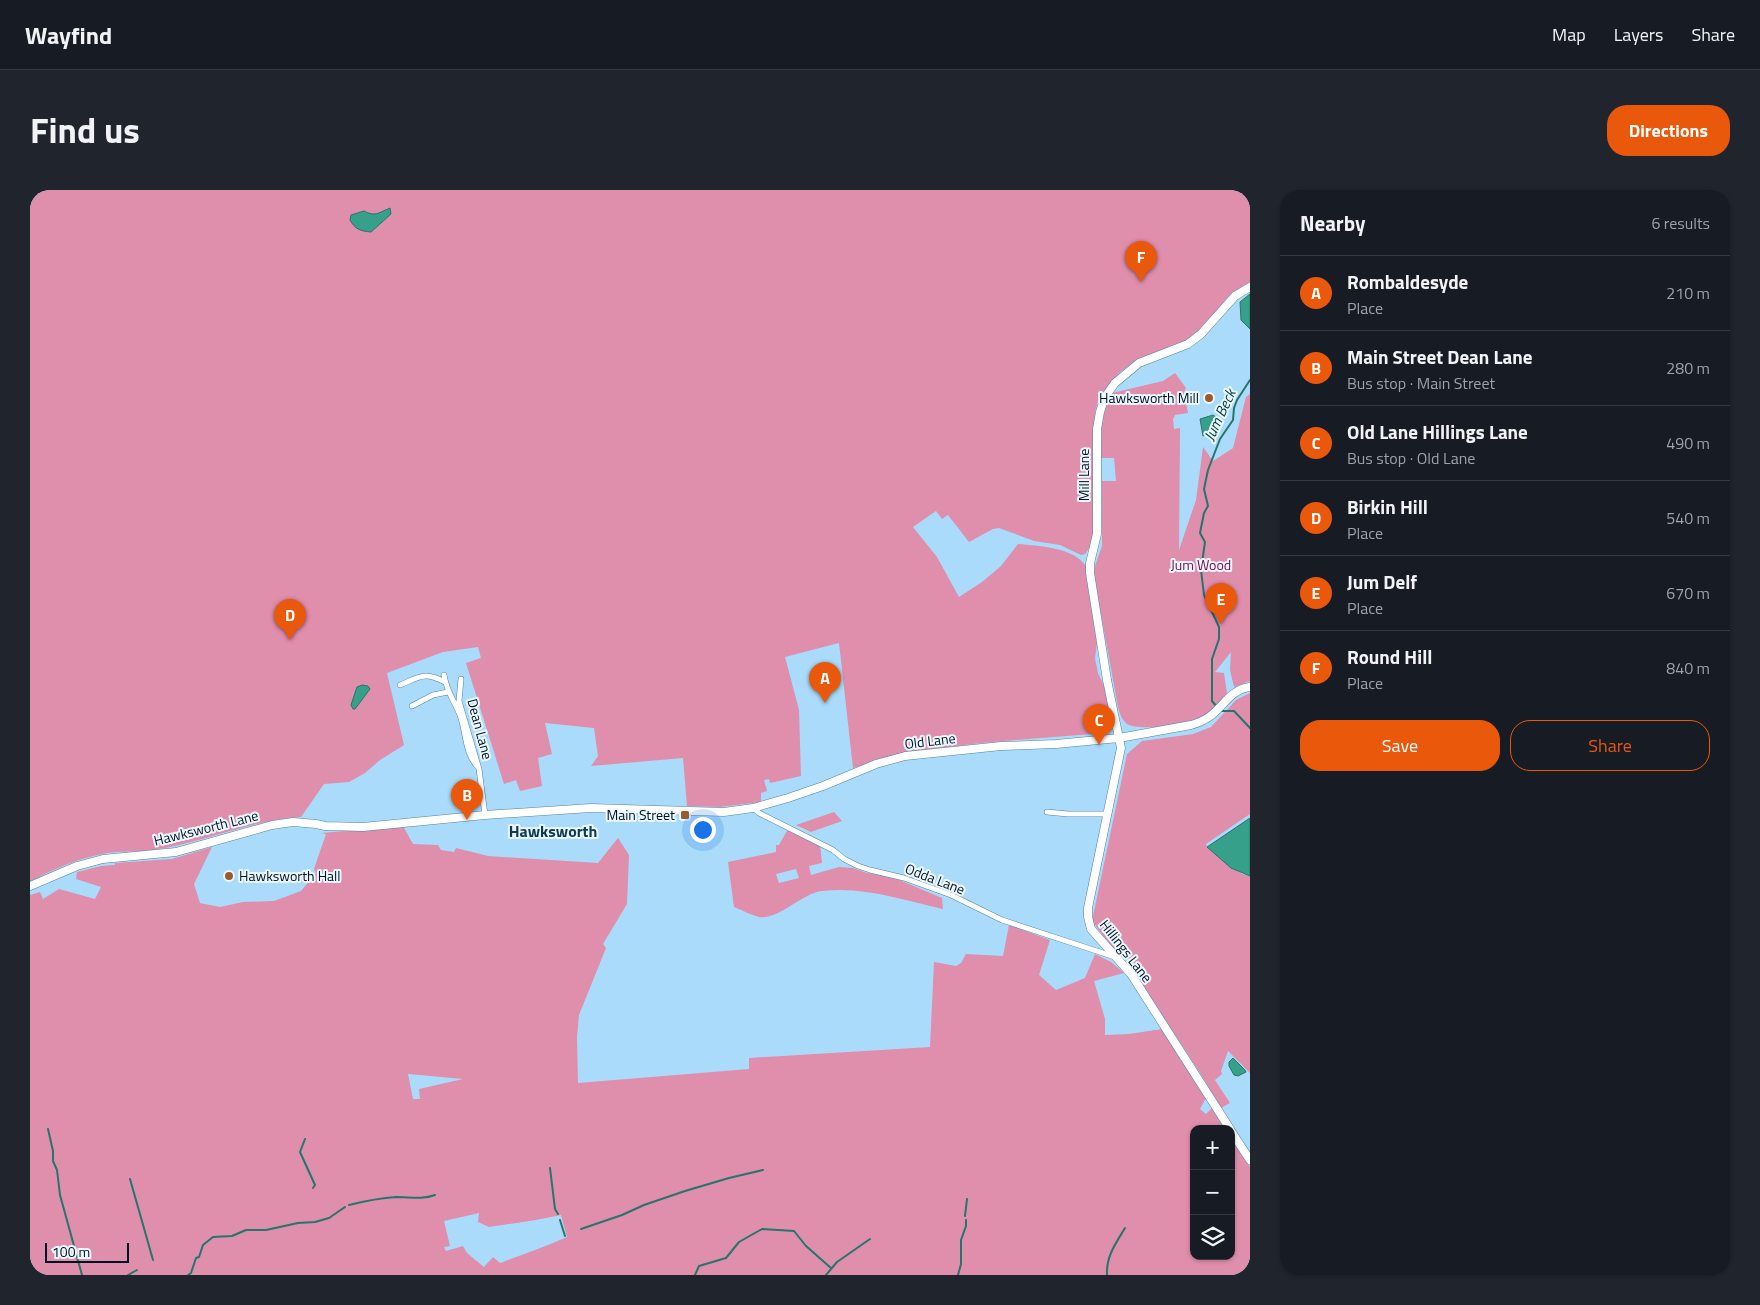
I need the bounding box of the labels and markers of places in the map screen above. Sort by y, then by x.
pin: F [1125,241,1157,282]
place label: Hawksworth Mill [1099,387,1199,408]
marker: Hawksworth Mill [1203,392,1215,404]
pin: E [1205,583,1237,624]
pin: D [274,599,306,640]
pin: A [809,662,841,703]
pin: C [1083,704,1115,745]
pin: B [451,779,483,820]
place label: Main Street [606,804,675,825]
marker: Main Street [679,809,691,821]
place label: Hawksworth Hall [239,865,341,886]
marker: Hawksworth Hall [223,870,235,882]

